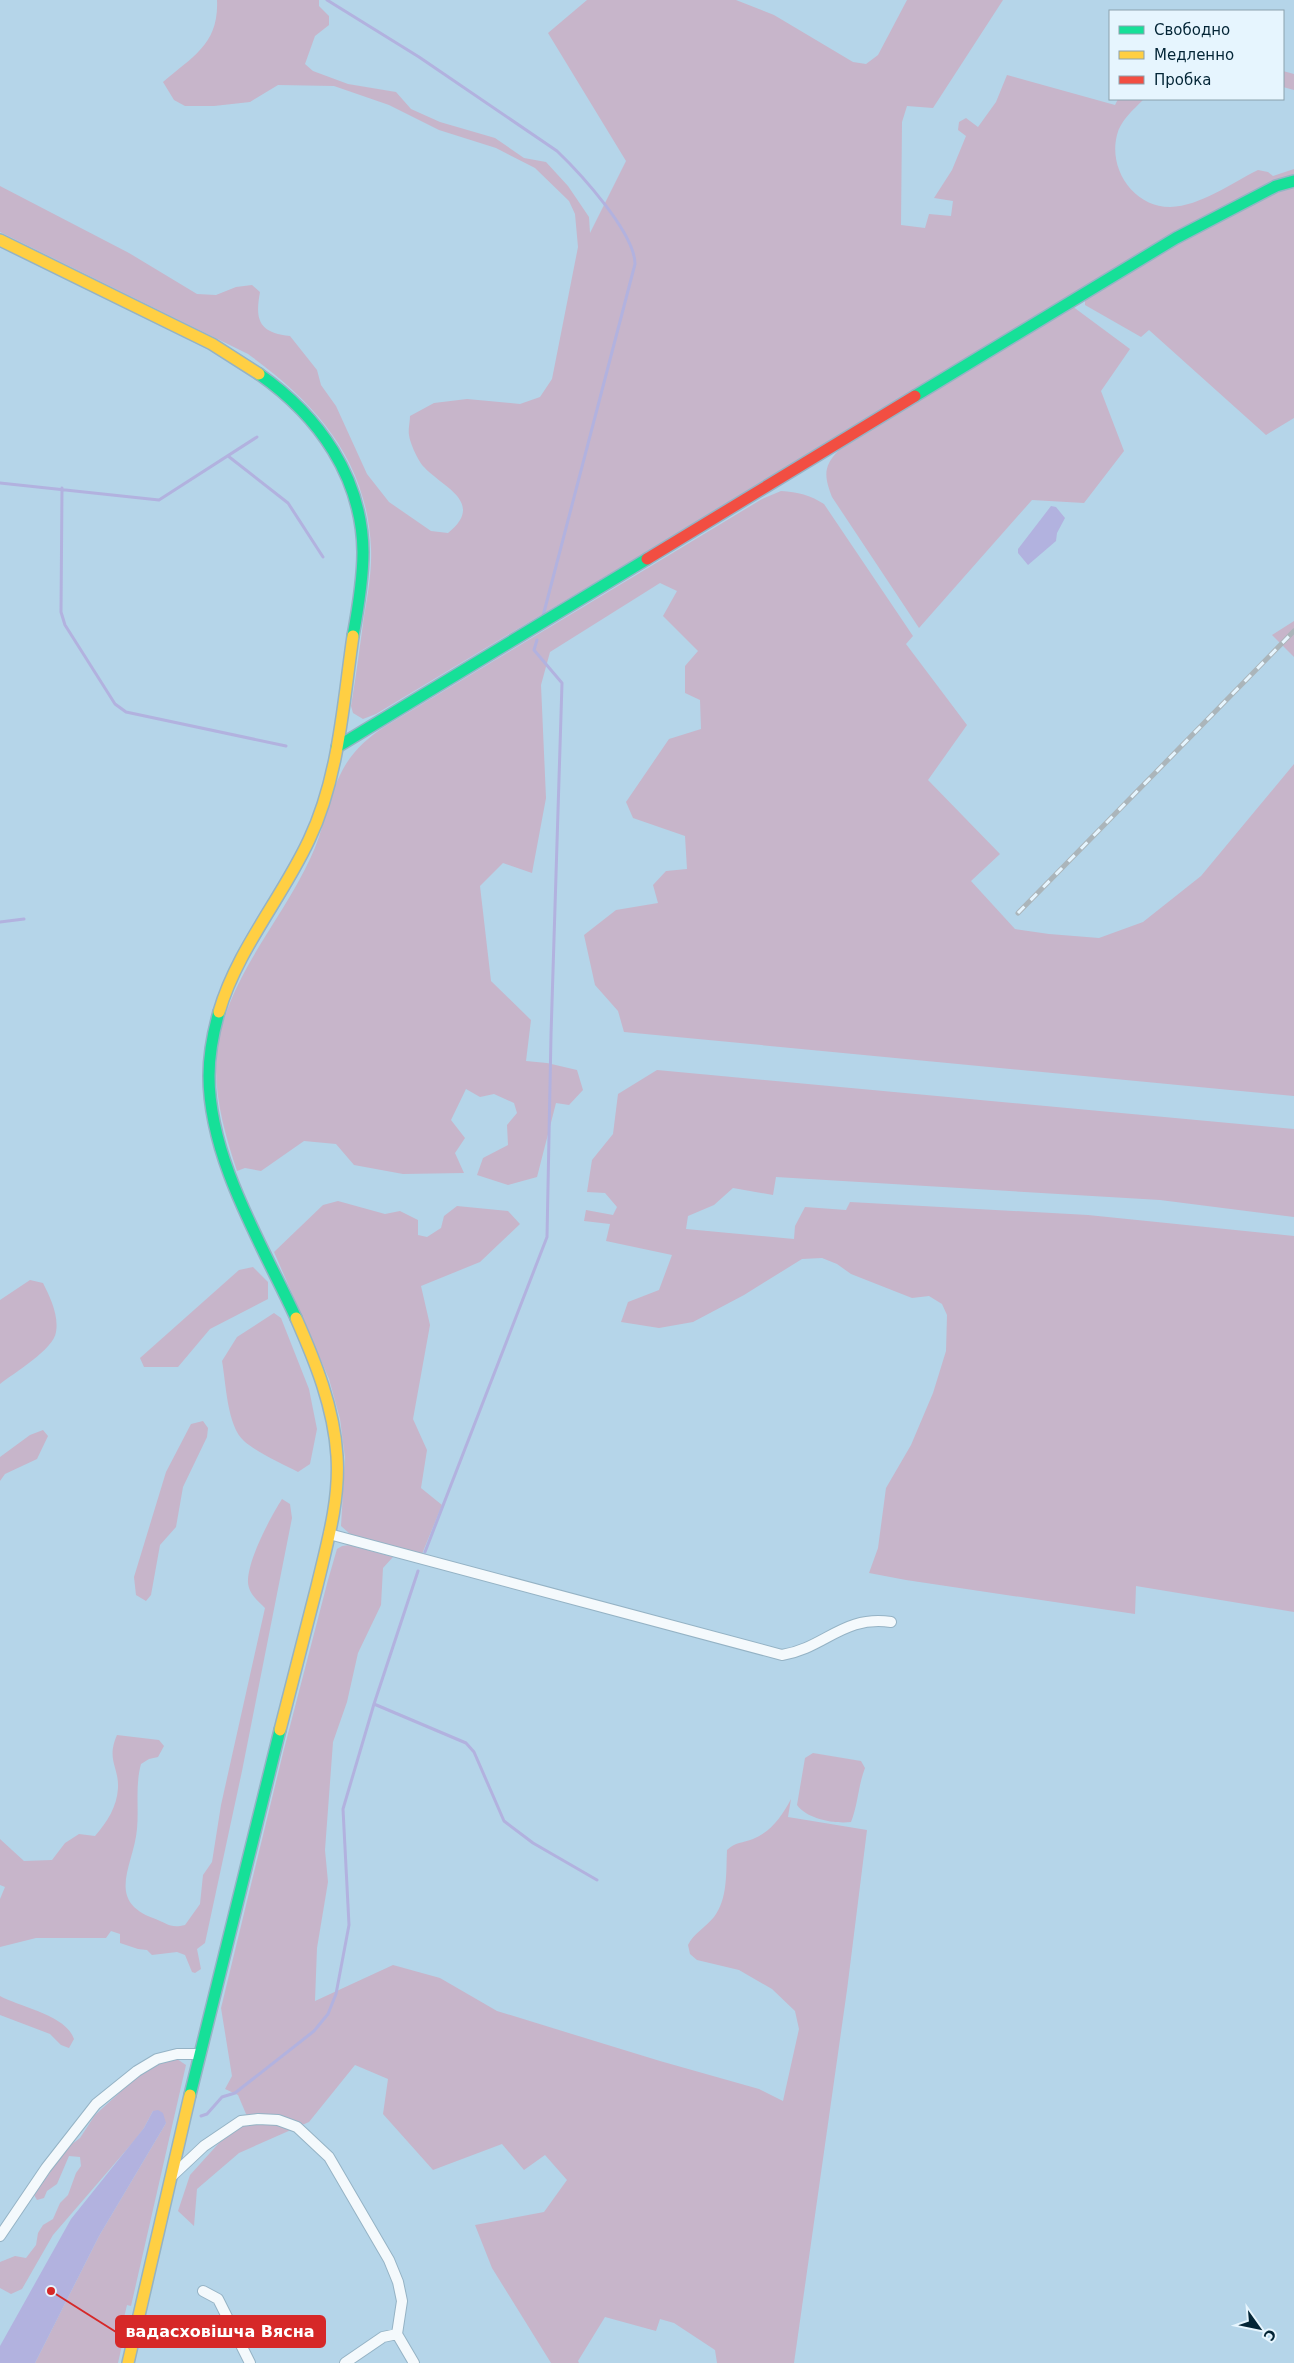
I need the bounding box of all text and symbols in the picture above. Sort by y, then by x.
legend [1109,10,1284,100]
text: Свободно [1154,21,1230,39]
text: Медленно [1154,46,1234,64]
text: Пробка [1154,71,1211,89]
north arrow [1234,2303,1284,2353]
callout: вадасховішча Вясна [116,2316,325,2347]
text: вадасховішча Вясна [125,2322,315,2341]
text: С [1260,2326,1279,2344]

